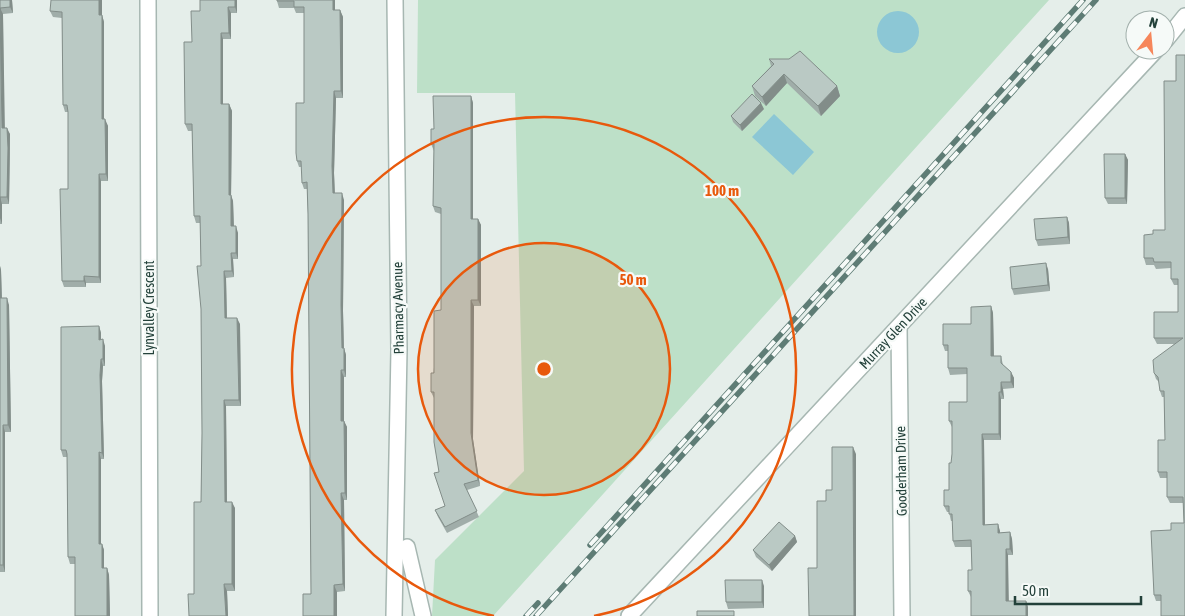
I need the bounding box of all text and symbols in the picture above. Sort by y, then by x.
north arrow [1125,10,1175,60]
text: N [1147,14,1160,31]
text: 100 m [705,182,739,199]
street label: Lynvalley Crescent [141,261,157,355]
street label: Pharmacy Avenue [389,262,407,354]
text: 50 m [620,271,647,288]
street label: Murray Glen Drive [856,294,930,372]
centre of rings [535,360,553,378]
street label: Gooderham Drive [892,426,910,516]
scale bar [1015,574,1141,606]
text: 50 m [1022,582,1049,599]

